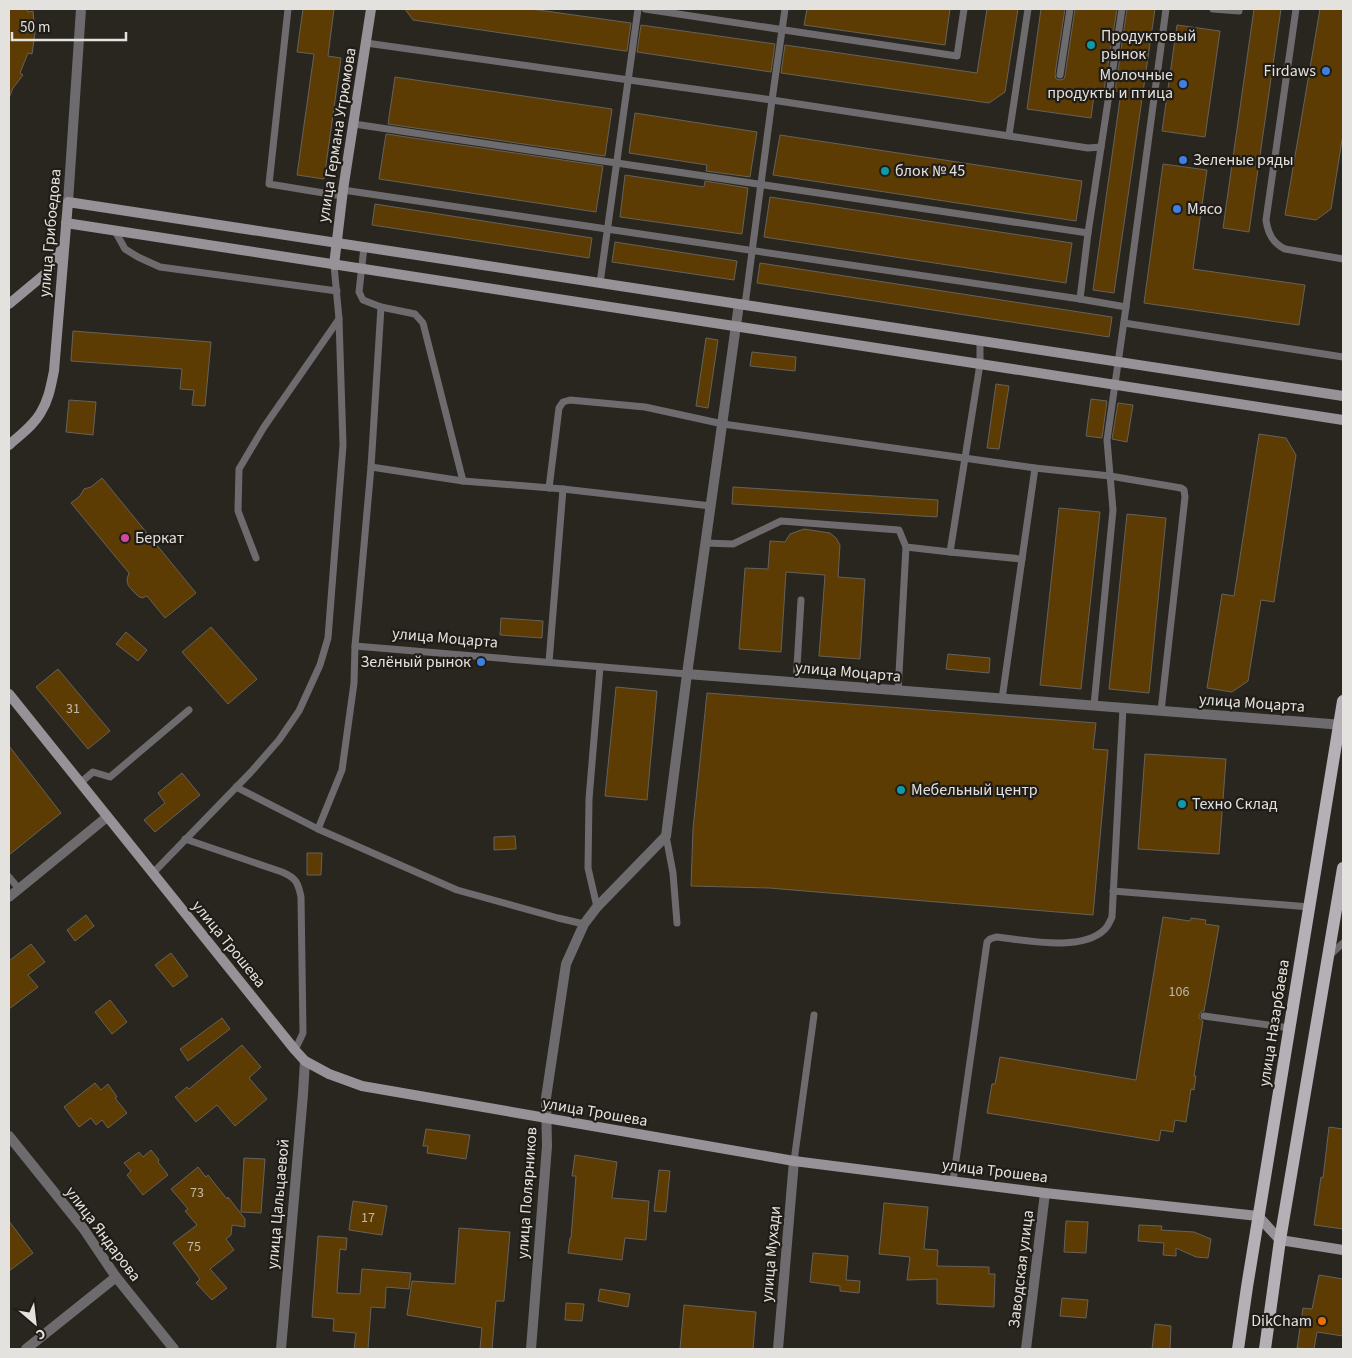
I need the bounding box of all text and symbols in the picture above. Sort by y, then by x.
scale bar [12,10,126,42]
text: 50 m [20,17,50,38]
place label: Продуктовый рынок [1101,25,1196,65]
marker: Продуктовый рынок [1085,39,1097,51]
street label: улица Германа Угрюмова [312,46,362,224]
place label: Firdaws [1264,60,1316,82]
place label: Молочные продукты и птица [1047,64,1173,104]
marker: Firdaws [1320,65,1332,77]
marker: Молочные продукты и птица [1177,78,1189,90]
place label: Зеленые ряды [1193,149,1293,171]
marker: Зеленые ряды [1177,154,1189,166]
place label: блок № 45 [895,160,965,182]
marker: блок № 45 [879,165,891,177]
street label: улица Грибоедова [33,168,67,298]
place label: Мясо [1187,198,1223,220]
marker: Мясо [1171,203,1183,215]
place label: Беркат [135,527,184,549]
marker: Беркат [119,532,131,544]
street label: улица Моцарта [391,622,499,654]
place label: Зелёный рынок [361,651,471,673]
marker: Зелёный рынок [475,656,487,668]
street label: улица Моцарта [794,656,902,688]
street label: улица Моцарта [1198,688,1306,718]
house number: 31 [66,699,80,719]
place label: Мебельный центр [911,779,1038,801]
marker: Мебельный центр [895,784,907,796]
place label: Техно Склад [1192,793,1278,815]
marker: Техно Склад [1176,798,1188,810]
street label: улица Трошева [187,896,271,992]
street label: улица Назарбаева [1253,958,1295,1088]
house number: 106 [1169,982,1189,1002]
street label: улица Трошева [541,1092,649,1132]
street label: улица Полярников [511,1126,543,1260]
street label: улица Цальцаевой [261,1138,295,1270]
street label: улица Трошева [941,1154,1049,1188]
street label: улица Яндарова [60,1182,146,1286]
house number: 73 [190,1183,204,1203]
street label: улица Мухади [756,1205,786,1303]
house number: 17 [361,1208,375,1228]
street label: Заводская улица [1003,1209,1039,1329]
house number: 75 [187,1237,201,1257]
north arrow [10,1298,60,1348]
place label: DikCham [1251,1310,1312,1332]
marker: DikCham [1316,1315,1328,1327]
text: С [32,1323,49,1344]

